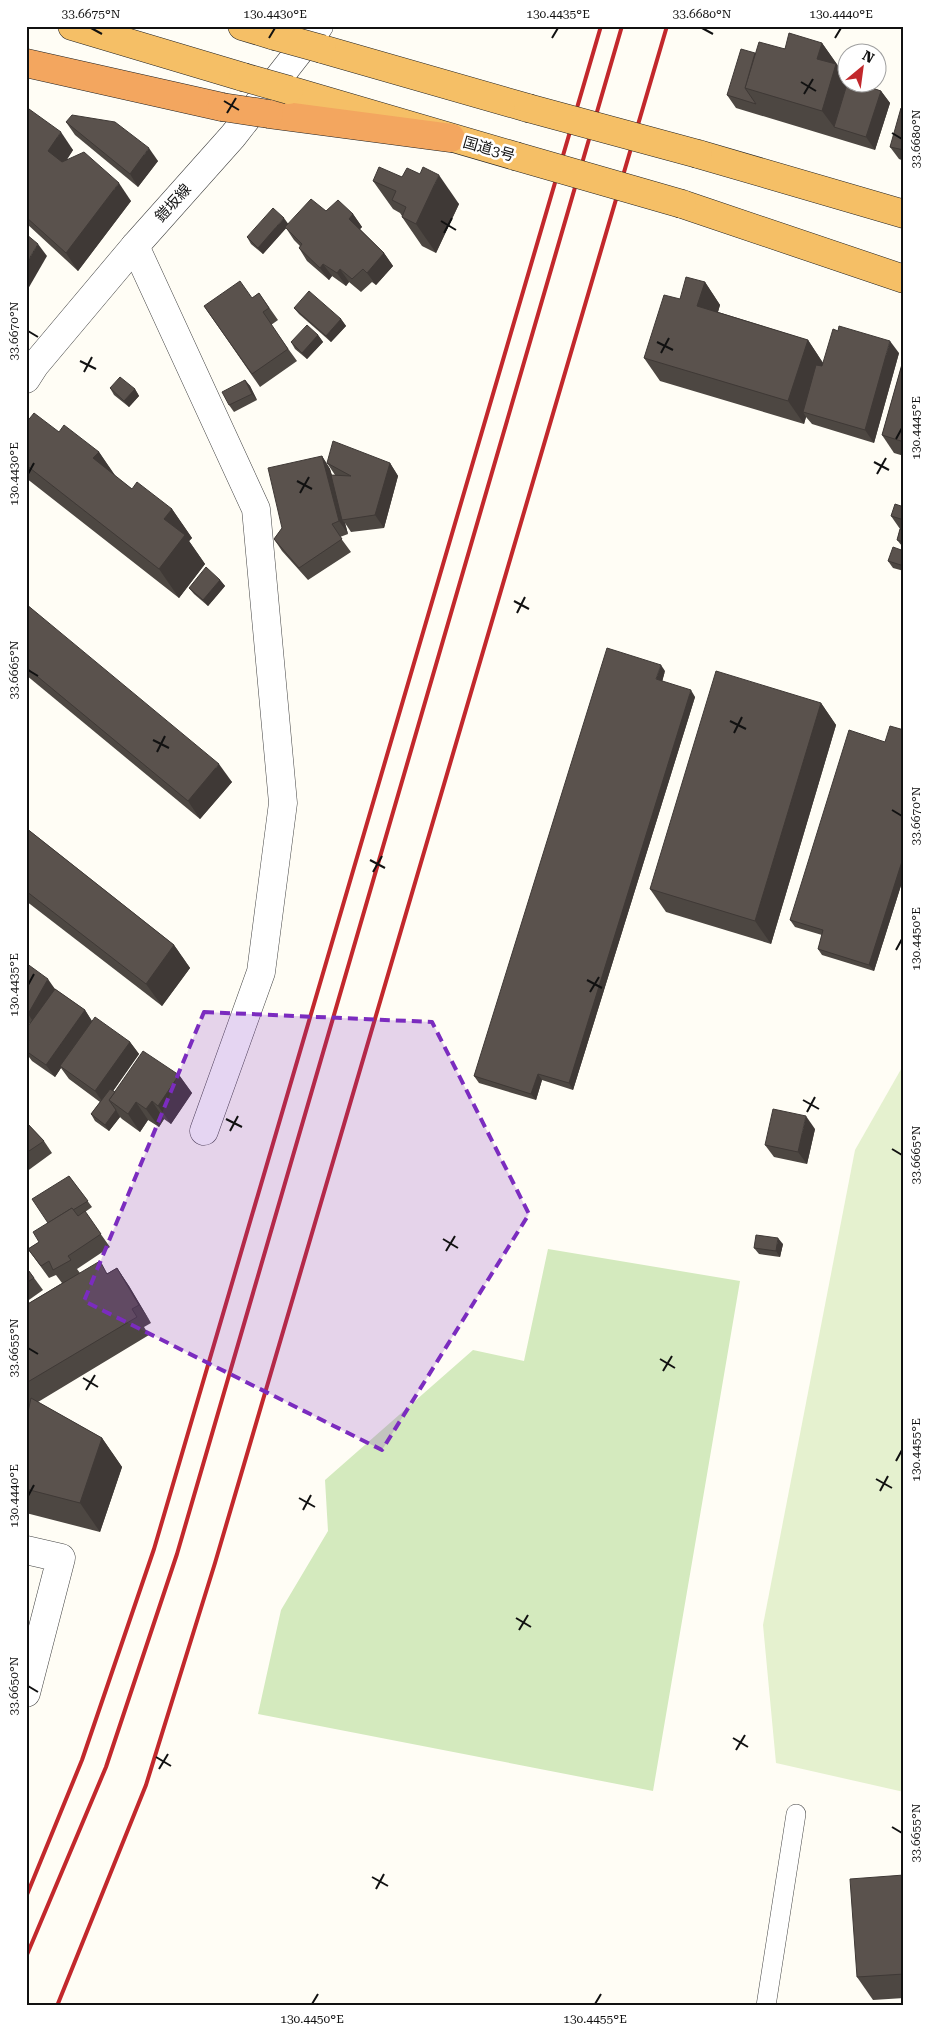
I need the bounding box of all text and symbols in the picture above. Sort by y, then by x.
text: 33.6675°N [62,7,121,21]
text: 130.4430°E [243,7,307,21]
text: 130.4435°E [526,7,590,21]
text: 33.6680°N [673,7,732,21]
text: 130.4440°E [809,7,873,21]
north arrow [838,42,888,92]
text: N [860,47,877,66]
text: 33.6680°N [909,109,923,168]
street label: 国道3号 [461,133,517,165]
street label: 鎧坂線 [151,180,195,226]
text: 33.6670°N [7,301,21,360]
text: 130.4445°E [909,396,923,460]
text: 130.4430°E [7,442,21,506]
text: 33.6665°N [7,640,21,699]
text: 33.6670°N [909,786,923,845]
text: 130.4450°E [909,907,923,971]
text: 130.4435°E [7,953,21,1017]
text: 33.6665°N [909,1125,923,1184]
text: 33.6655°N [7,1318,21,1377]
text: 130.4455°E [909,1418,923,1482]
text: 130.4440°E [7,1464,21,1528]
text: 33.6650°N [7,1656,21,1715]
text: 33.6655°N [909,1803,923,1862]
text: 130.4450°E [280,2012,344,2026]
text: 130.4455°E [563,2012,627,2026]

